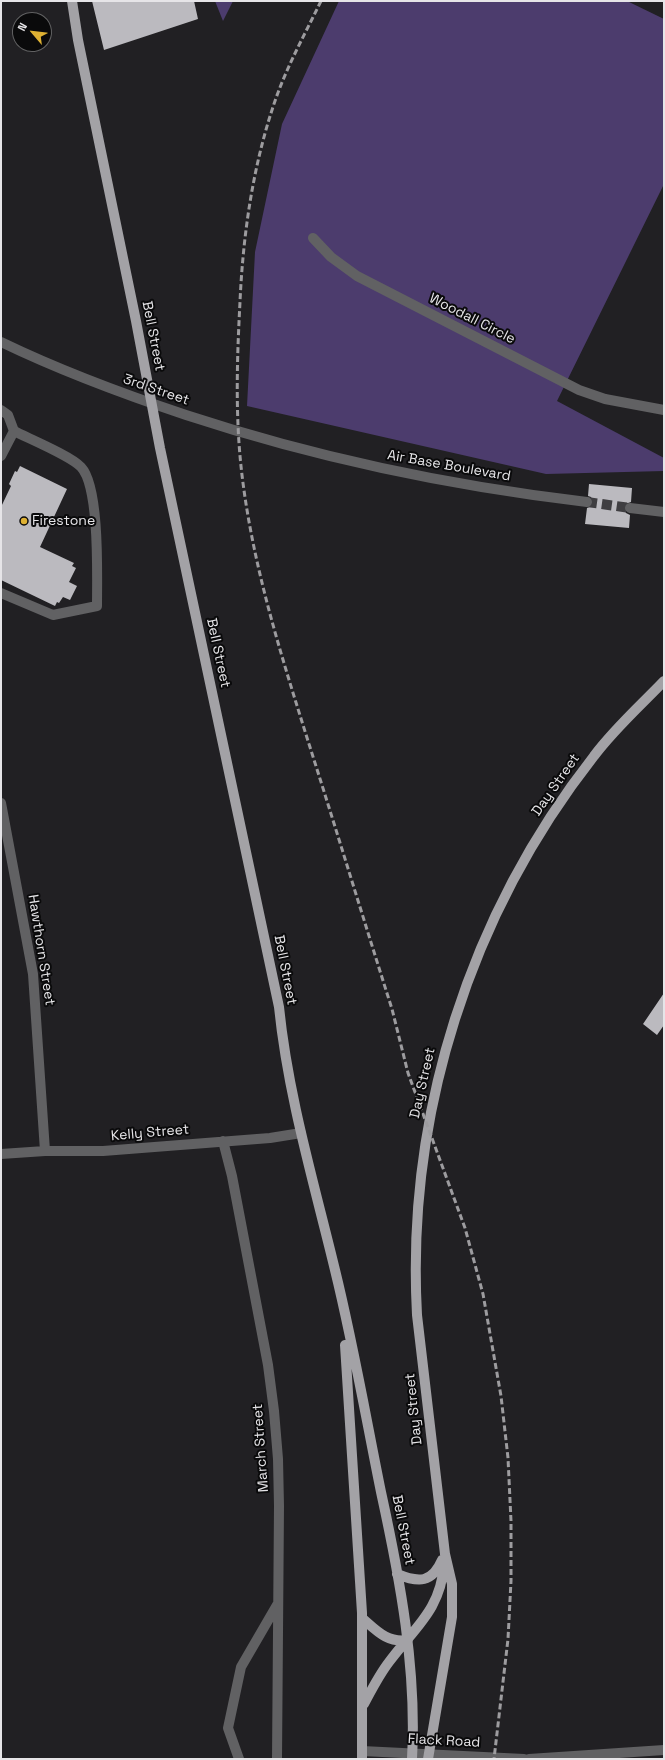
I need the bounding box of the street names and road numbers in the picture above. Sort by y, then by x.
street label: Woodall Circle [426,290,518,348]
street label: Bell Street [138,300,168,372]
street label: 3rd Street [121,371,191,409]
street label: Air Base Boulevard [386,447,512,485]
street label: Bell Street [202,617,234,689]
street label: Day Street [528,751,584,819]
street label: Hawthorn Street [24,893,58,1007]
street label: Bell Street [270,934,300,1006]
street label: Day Street [407,1046,439,1120]
street label: Kelly Street [110,1121,190,1145]
street label: Day Street [402,1372,426,1446]
street label: March Street [250,1403,272,1493]
street label: Bell Street [388,1494,418,1566]
street label: Flack Road [407,1731,481,1751]

